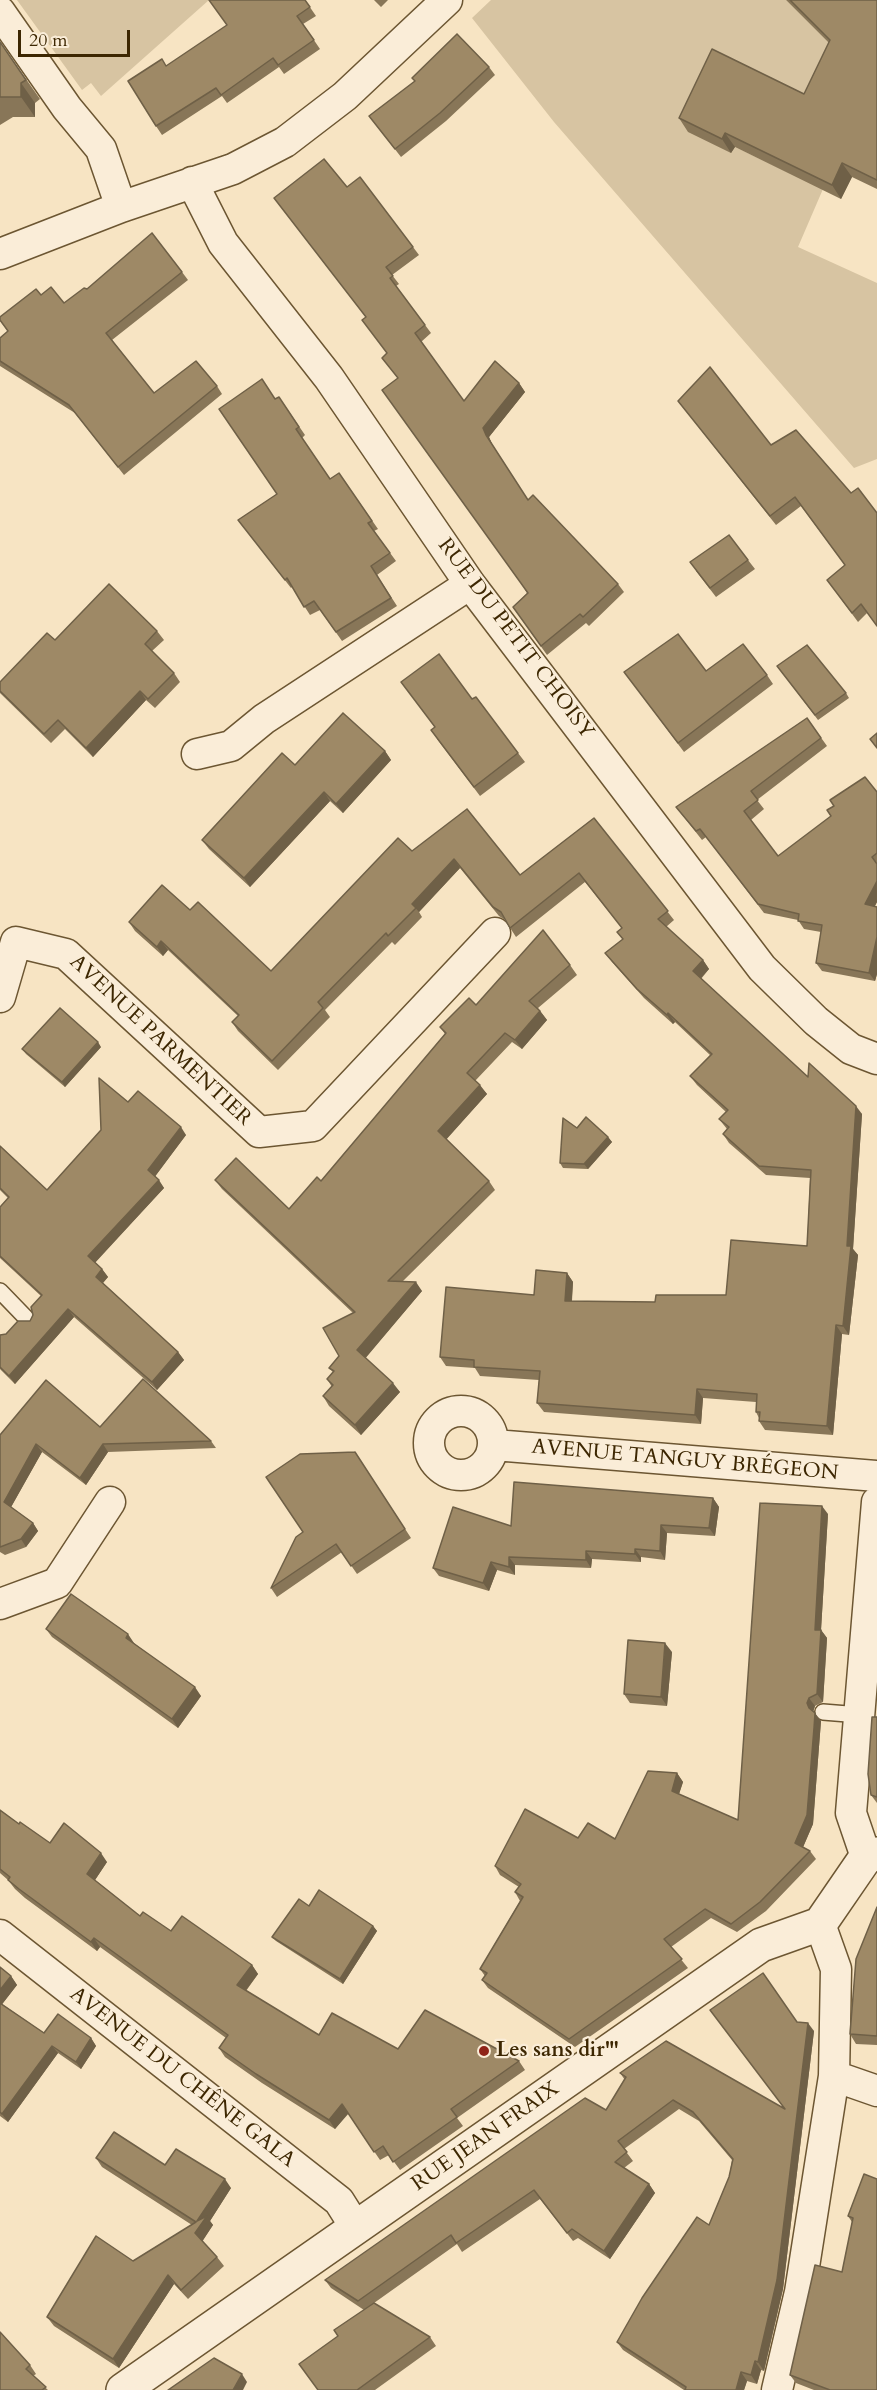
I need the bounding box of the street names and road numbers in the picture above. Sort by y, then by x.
street label: RUE DU PETIT CHOISY [431,534,599,744]
street label: AVENUE PARMENTIER [64,950,256,1132]
street label: AVENUE TANGUY BRÉGEON [531,1435,839,1487]
street label: AVENUE DU CHÊNE GALA [64,1982,300,2174]
street label: RUE JEAN FRAIX [408,2077,564,2197]

